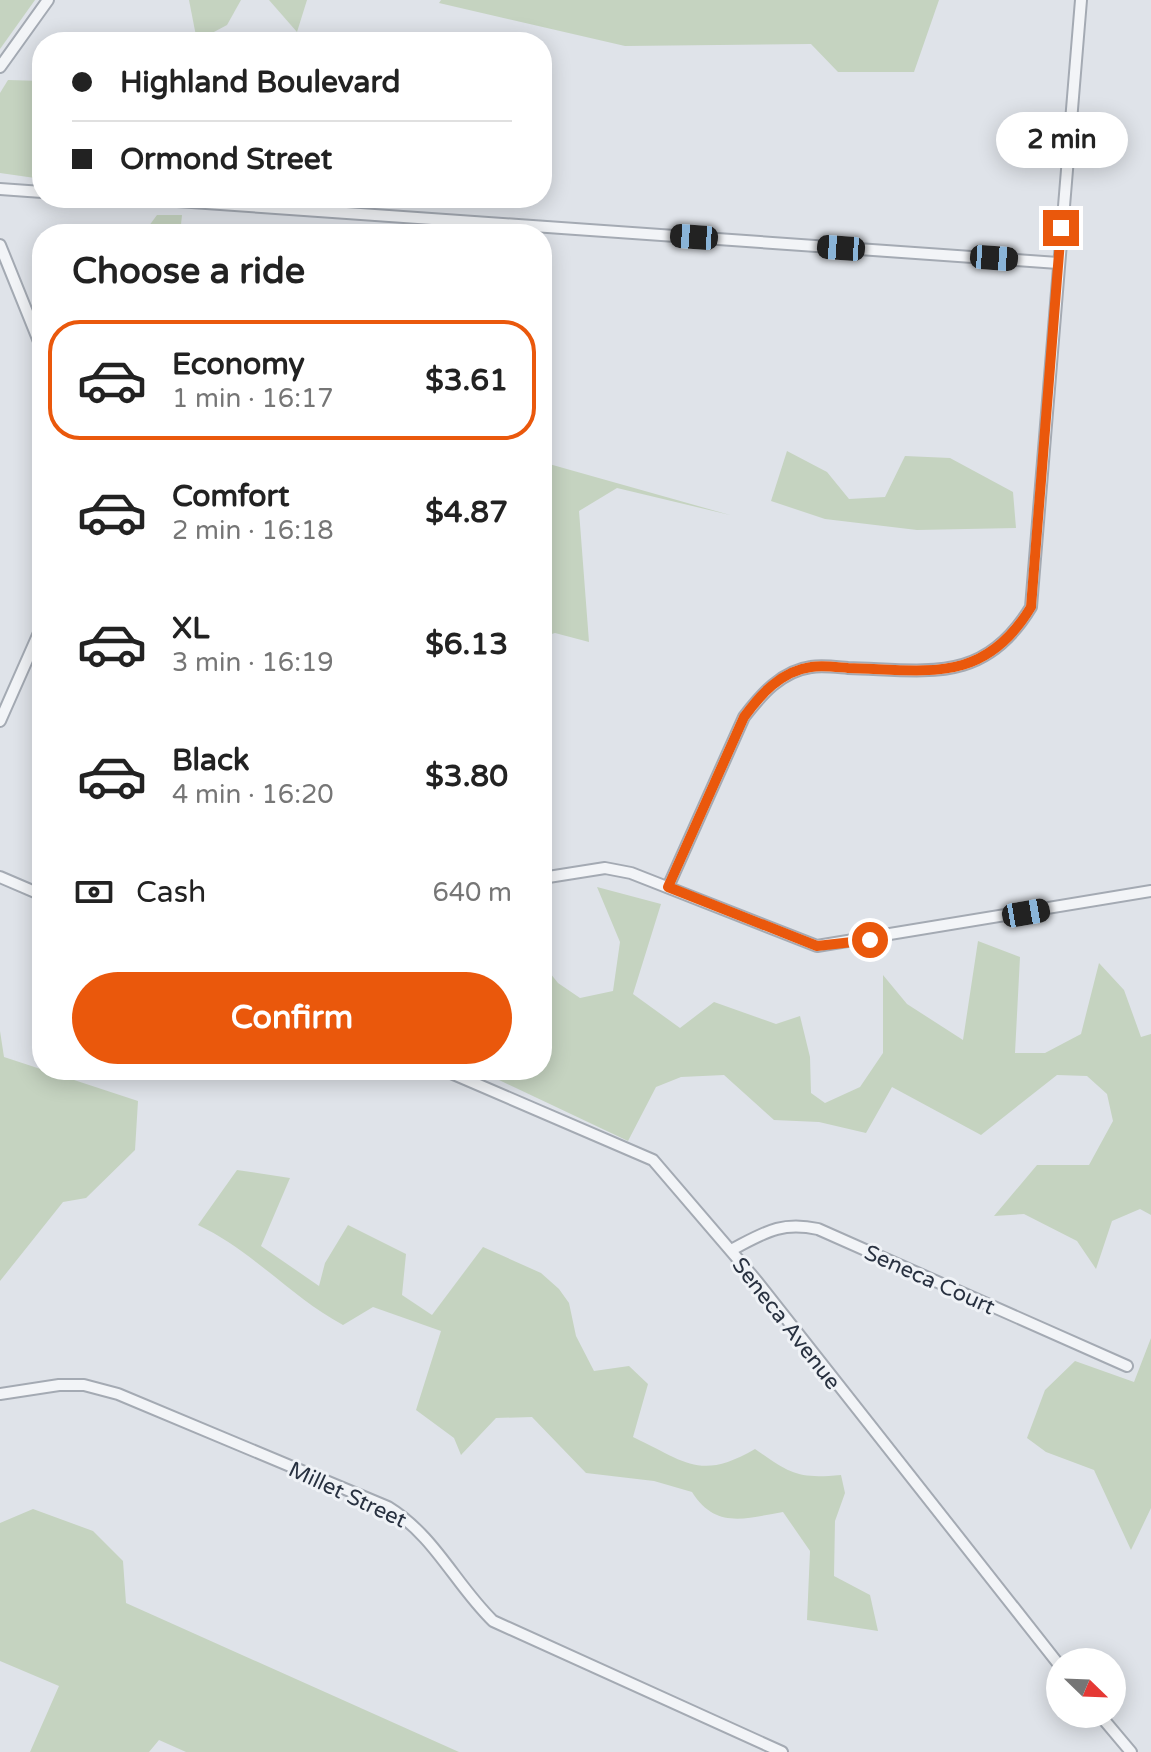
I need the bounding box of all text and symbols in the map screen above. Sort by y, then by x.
text: Highland Boulevard [120,64,400,101]
callout: 2 min [995,112,1127,168]
text: 2 min [1027,124,1097,155]
text: Ormond Street [120,141,332,178]
route end [1043,210,1079,246]
car [669,223,719,251]
car [816,234,866,262]
car [969,244,1019,272]
text: Choose a ride [72,250,305,293]
icon: car [76,344,148,416]
text: Economy [172,346,305,383]
text: $3.61 [425,362,508,399]
text: 1 min · 16:17 [172,383,334,414]
icon: car [76,476,148,548]
text: Comfort [172,478,290,515]
text: $4.87 [425,494,508,531]
text: 2 min · 16:18 [172,515,334,546]
icon: car [76,608,148,680]
text: XL [172,610,209,647]
text: $6.13 [425,626,508,663]
text: 3 min · 16:19 [172,647,334,678]
icon: car [76,740,148,812]
text: Black [172,742,249,779]
text: $3.80 [425,758,508,795]
text: 4 min · 16:20 [172,779,334,810]
icon: cash [72,870,116,914]
text: Cash [136,874,206,911]
text: 640 m [432,877,512,908]
car [1000,897,1052,929]
route start [852,922,888,958]
button: Confirm [72,972,512,1064]
street label: Seneca Court [860,1240,999,1320]
street label: Seneca Avenue [727,1252,846,1395]
street label: Millet Street [285,1456,411,1534]
north arrow [1046,1648,1126,1728]
map controls [1046,1648,1126,1728]

